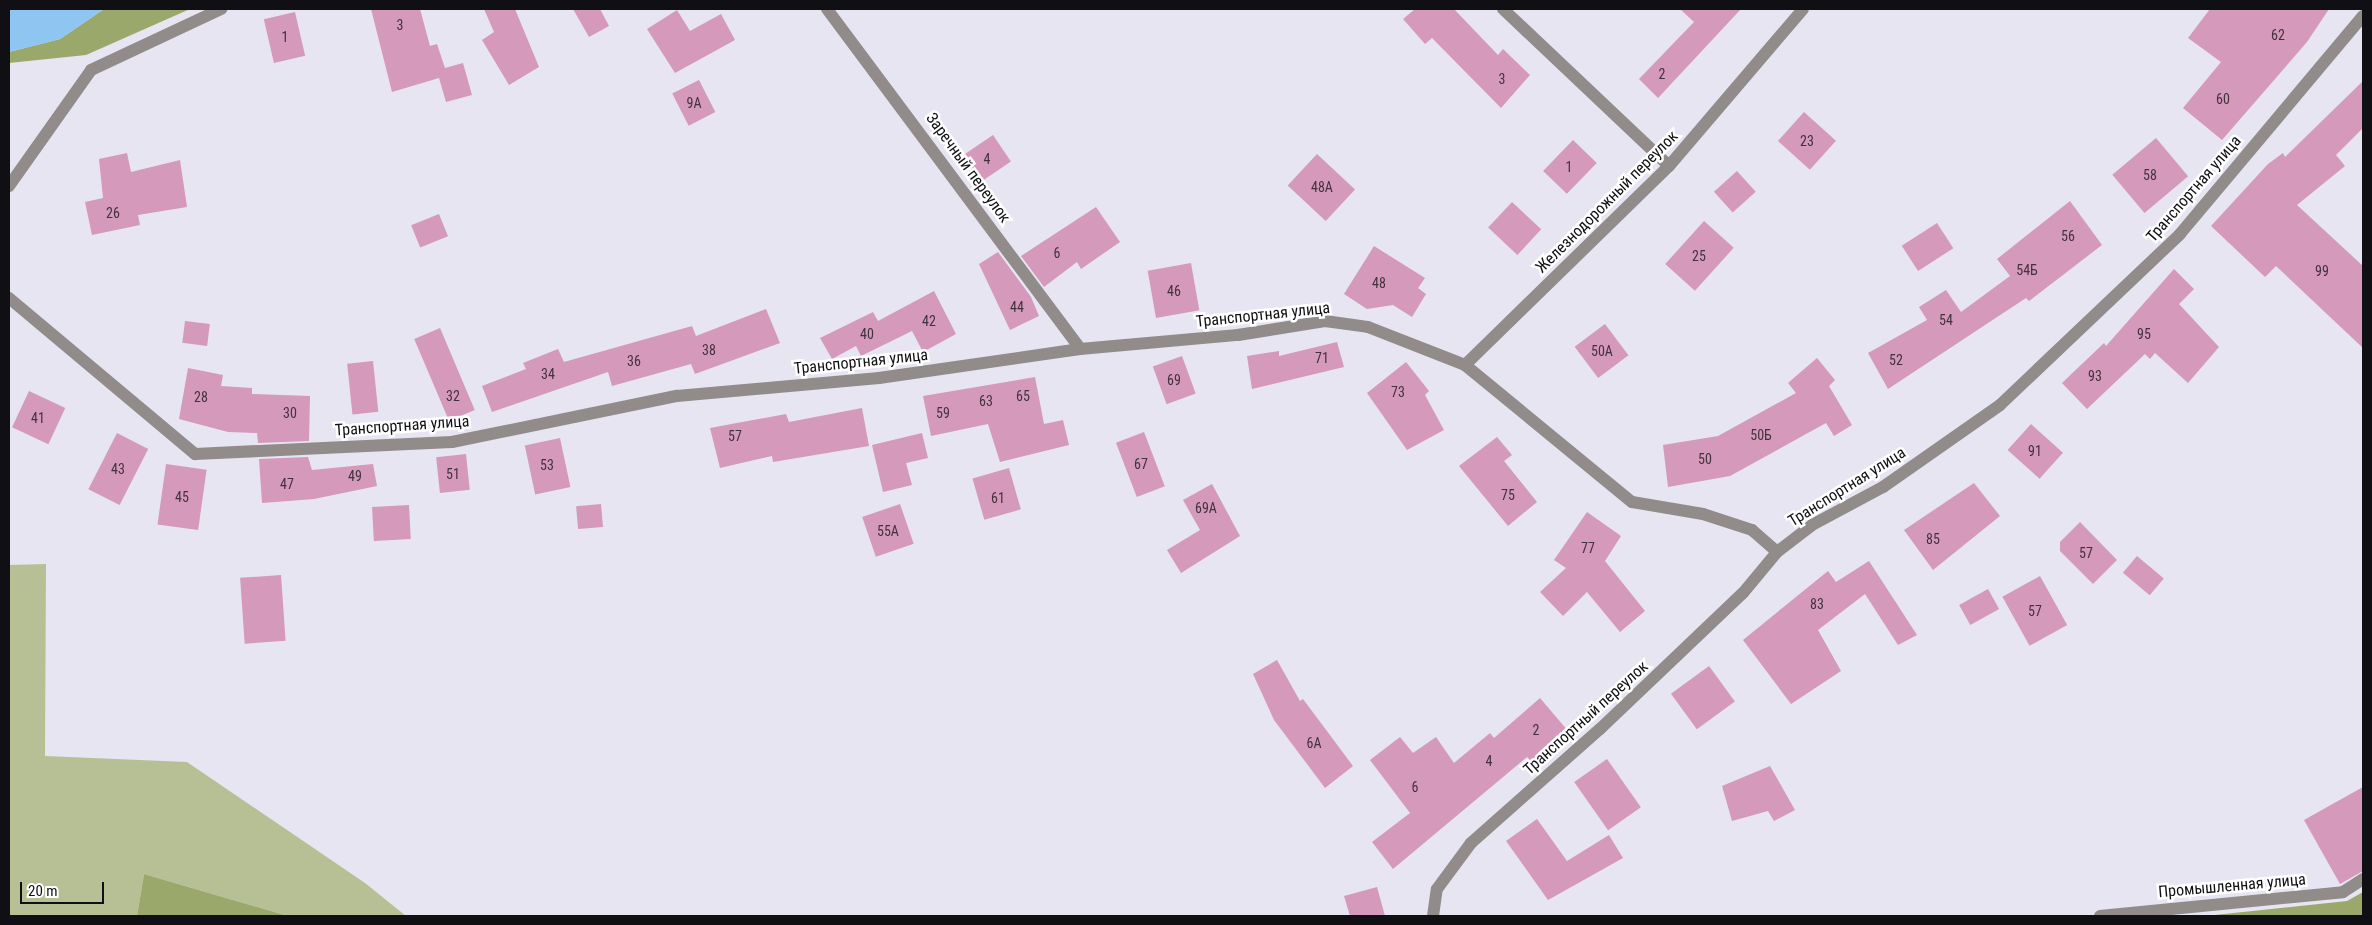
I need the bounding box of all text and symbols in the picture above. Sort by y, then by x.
house number: 3 [397,17,403,33]
house number: 62 [2271,27,2285,43]
house number: 1 [282,29,288,45]
house number: 2 [1659,66,1665,82]
house number: 3 [1499,71,1505,87]
house number: 60 [2216,91,2230,107]
house number: 9А [687,95,701,111]
street label: Заречный переулок [922,109,1014,227]
street label: Железнодорожный переулок [1532,127,1682,277]
street label: Транспортная улица [2143,132,2245,246]
house number: 23 [1800,133,1814,149]
house number: 4 [984,151,990,167]
house number: 1 [1566,159,1572,175]
house number: 58 [2143,167,2157,183]
house number: 48А [1311,179,1333,195]
house number: 26 [106,205,120,221]
house number: 56 [2061,228,2075,244]
house number: 6 [1054,245,1060,261]
house number: 25 [1692,248,1706,264]
house number: 54Б [2016,262,2038,278]
house number: 99 [2315,263,2329,279]
house number: 48 [1372,275,1386,291]
house number: 46 [1167,283,1181,299]
street label: Транспортная улица [1195,298,1331,332]
house number: 44 [1010,299,1024,315]
house number: 54 [1939,312,1953,328]
house number: 42 [922,313,936,329]
house number: 40 [860,326,874,342]
house number: 95 [2137,326,2151,342]
house number: 38 [702,342,716,358]
house number: 50А [1591,343,1613,359]
street label: Транспортная улица [793,345,929,379]
house number: 71 [1315,350,1329,366]
house number: 52 [1889,352,1903,368]
house number: 36 [627,353,641,369]
house number: 34 [541,366,555,382]
house number: 93 [2088,368,2102,384]
house number: 69 [1167,372,1181,388]
house number: 73 [1391,384,1405,400]
house number: 32 [446,388,460,404]
house number: 65 [1016,388,1030,404]
house number: 28 [194,389,208,405]
house number: 63 [979,393,993,409]
house number: 30 [283,405,297,421]
house number: 59 [936,405,950,421]
house number: 41 [31,410,45,426]
street label: Транспортная улица [334,412,470,440]
house number: 50Б [1750,427,1772,443]
house number: 57 [728,428,742,444]
street label: Транспортная улица [1785,443,1909,531]
house number: 91 [2028,443,2042,459]
house number: 50 [1698,451,1712,467]
house number: 67 [1134,456,1148,472]
house number: 53 [540,457,554,473]
house number: 43 [111,461,125,477]
house number: 51 [446,466,460,482]
house number: 49 [348,468,362,484]
house number: 47 [280,476,294,492]
house number: 75 [1501,487,1515,503]
house number: 45 [175,489,189,505]
house number: 61 [991,490,1005,506]
house number: 69А [1195,500,1217,516]
house number: 55А [877,523,899,539]
house number: 85 [1926,531,1940,547]
house number: 77 [1581,540,1595,556]
house number: 57 [2079,545,2093,561]
house number: 83 [1810,596,1824,612]
house number: 57 [2028,603,2042,619]
street label: Транспортный переулок [1520,657,1652,779]
house number: 2 [1533,722,1539,738]
house number: 6А [1307,735,1321,751]
house number: 4 [1486,753,1492,769]
house number: 6 [1412,779,1418,795]
street label: Промышленная улица [2157,870,2307,902]
scale bar [22,872,106,904]
text: 20 m [28,882,58,900]

